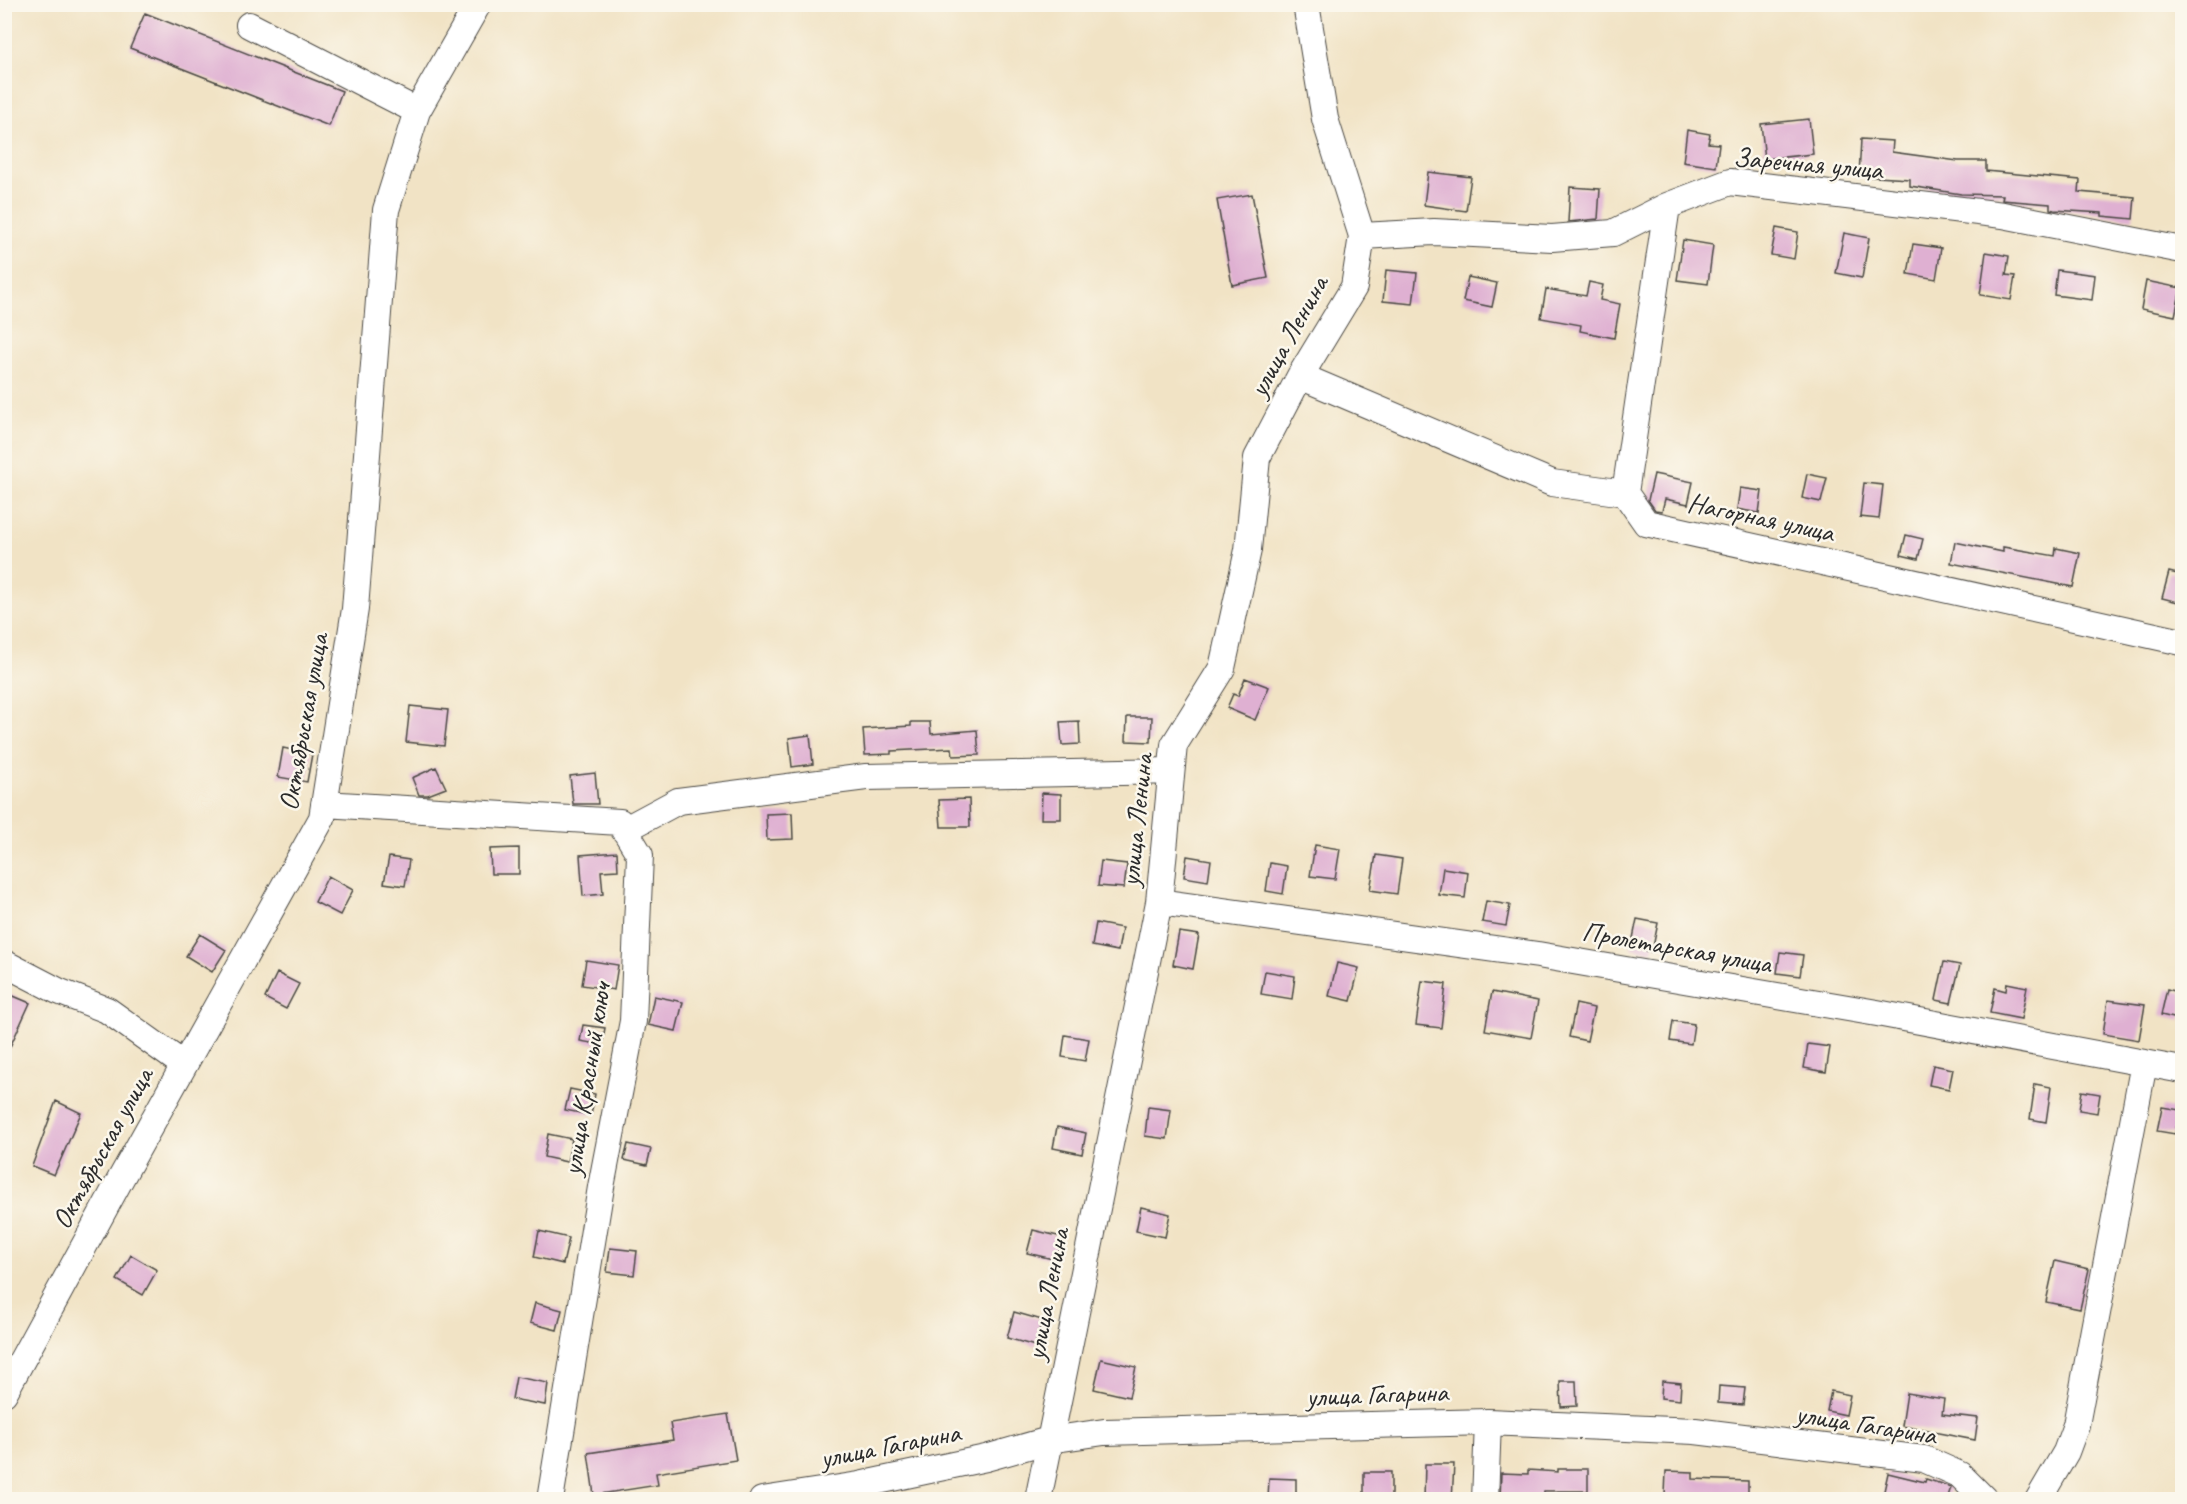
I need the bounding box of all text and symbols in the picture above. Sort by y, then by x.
street label: Заречная улица [1732,139,1886,187]
street label: улица Ленина [1239,267,1337,404]
street label: Нагорная улица [1685,484,1839,550]
street label: Октябрьская улица [270,628,336,813]
street label: улица Ленина [1111,749,1161,890]
street label: Пролетарская улица [1580,913,1776,981]
street label: улица Красный ключ [553,977,619,1180]
street label: Октябрьская улица [43,1059,162,1235]
street label: улица Ленина [1017,1223,1077,1365]
street label: улица Гагарина [1304,1374,1450,1414]
street label: улица Гагарина [1791,1395,1940,1453]
street label: улица Гагарина [815,1414,965,1476]

